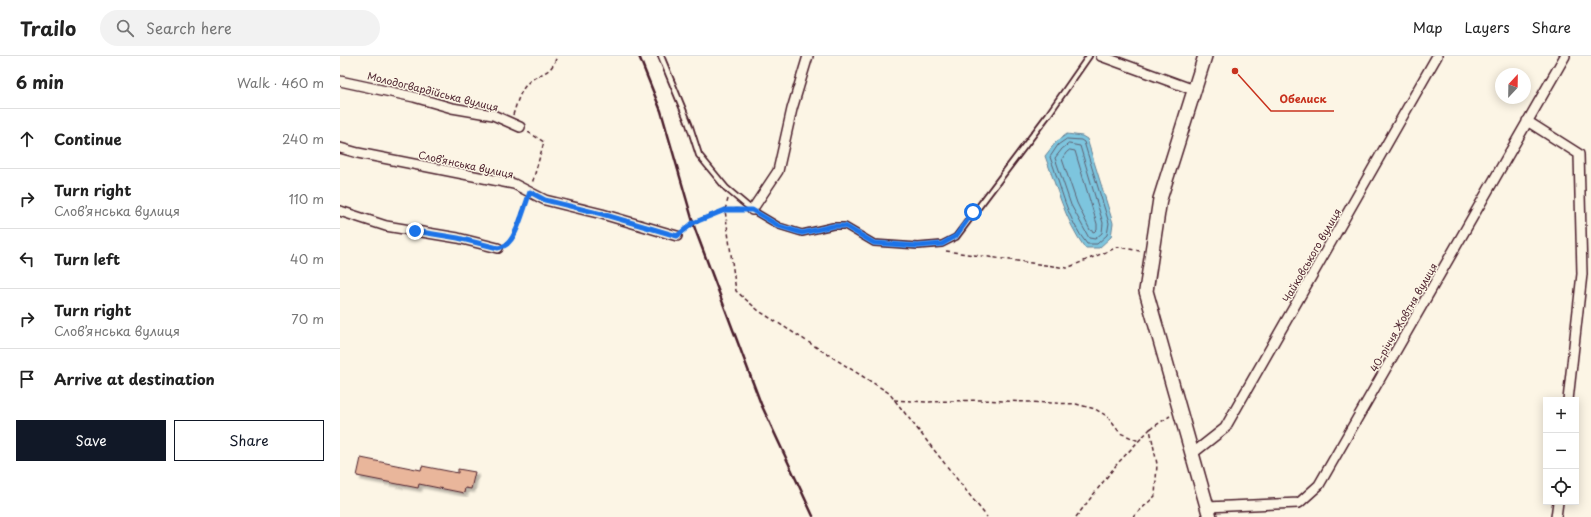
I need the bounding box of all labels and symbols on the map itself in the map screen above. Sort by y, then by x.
street label: Молодогвардійська вулиця [366,67,500,115]
north arrow [1495,68,1531,104]
callout: Обелиск [1271,88,1334,111]
text: Обелиск [1280,90,1327,107]
street label: Слов’янська вулиця [417,147,515,181]
route start [964,203,982,221]
street label: Чайковського вулиця [1278,205,1344,305]
route end [406,222,424,240]
street label: 40-річчя Жовтня вулиця [1366,260,1440,374]

